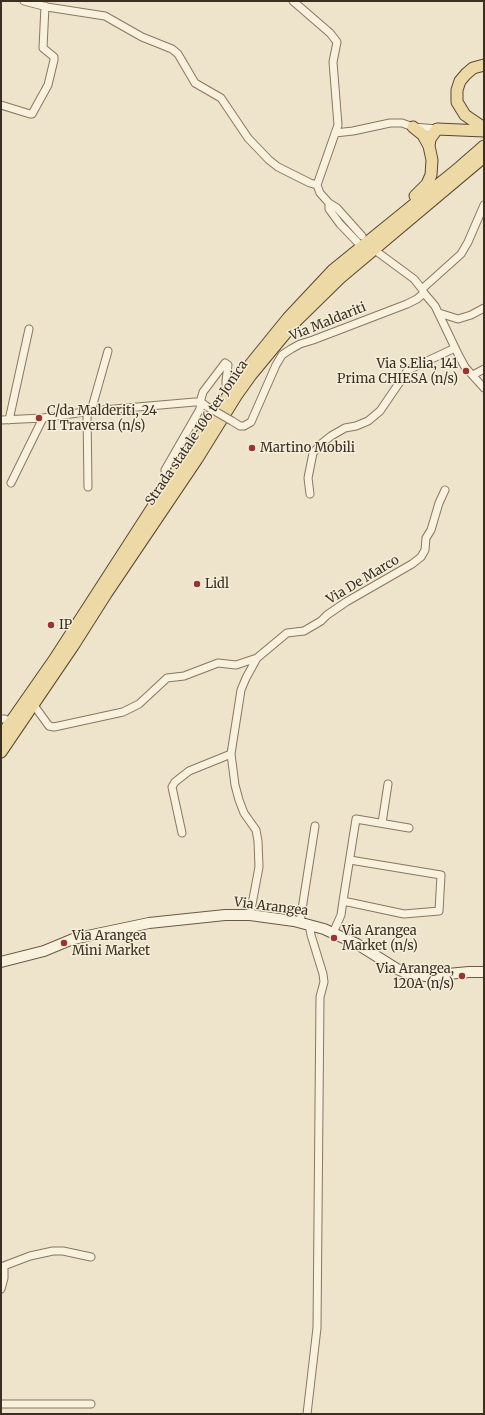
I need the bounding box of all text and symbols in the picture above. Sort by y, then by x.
street label: Via Maldariti [288,300,368,344]
place label: Via S.Elia, 141 Prima CHIESA (n/s) [337,356,458,387]
street label: Strada statale 106 ter Jonica [143,358,251,508]
marker: Via S.Elia, 141 Prima CHIESA (n/s) [461,366,471,376]
place label: C/da Malderiti, 24 II Traversa (n/s) [47,403,157,434]
marker: C/da Malderiti, 24 II Traversa (n/s) [34,413,44,423]
place label: Martino Mobili [260,440,355,456]
marker: Martino Mobili [247,443,257,453]
street label: Via De Marco [324,552,402,608]
place label: Lidl [205,576,229,592]
marker: Lidl [192,579,202,589]
place label: IP [59,617,72,633]
marker: IP [46,620,56,630]
street label: Via Arangea [233,895,309,919]
place label: Via Arangea Market (n/s) [342,923,418,954]
place label: Via Arangea Mini Market [72,928,150,959]
marker: Via Arangea Market (n/s) [329,933,339,943]
marker: Via Arangea Mini Market [59,938,69,948]
place label: Via Arangea, 120A (n/s) [376,961,454,992]
marker: Via Arangea, 120A (n/s) [457,971,467,981]

